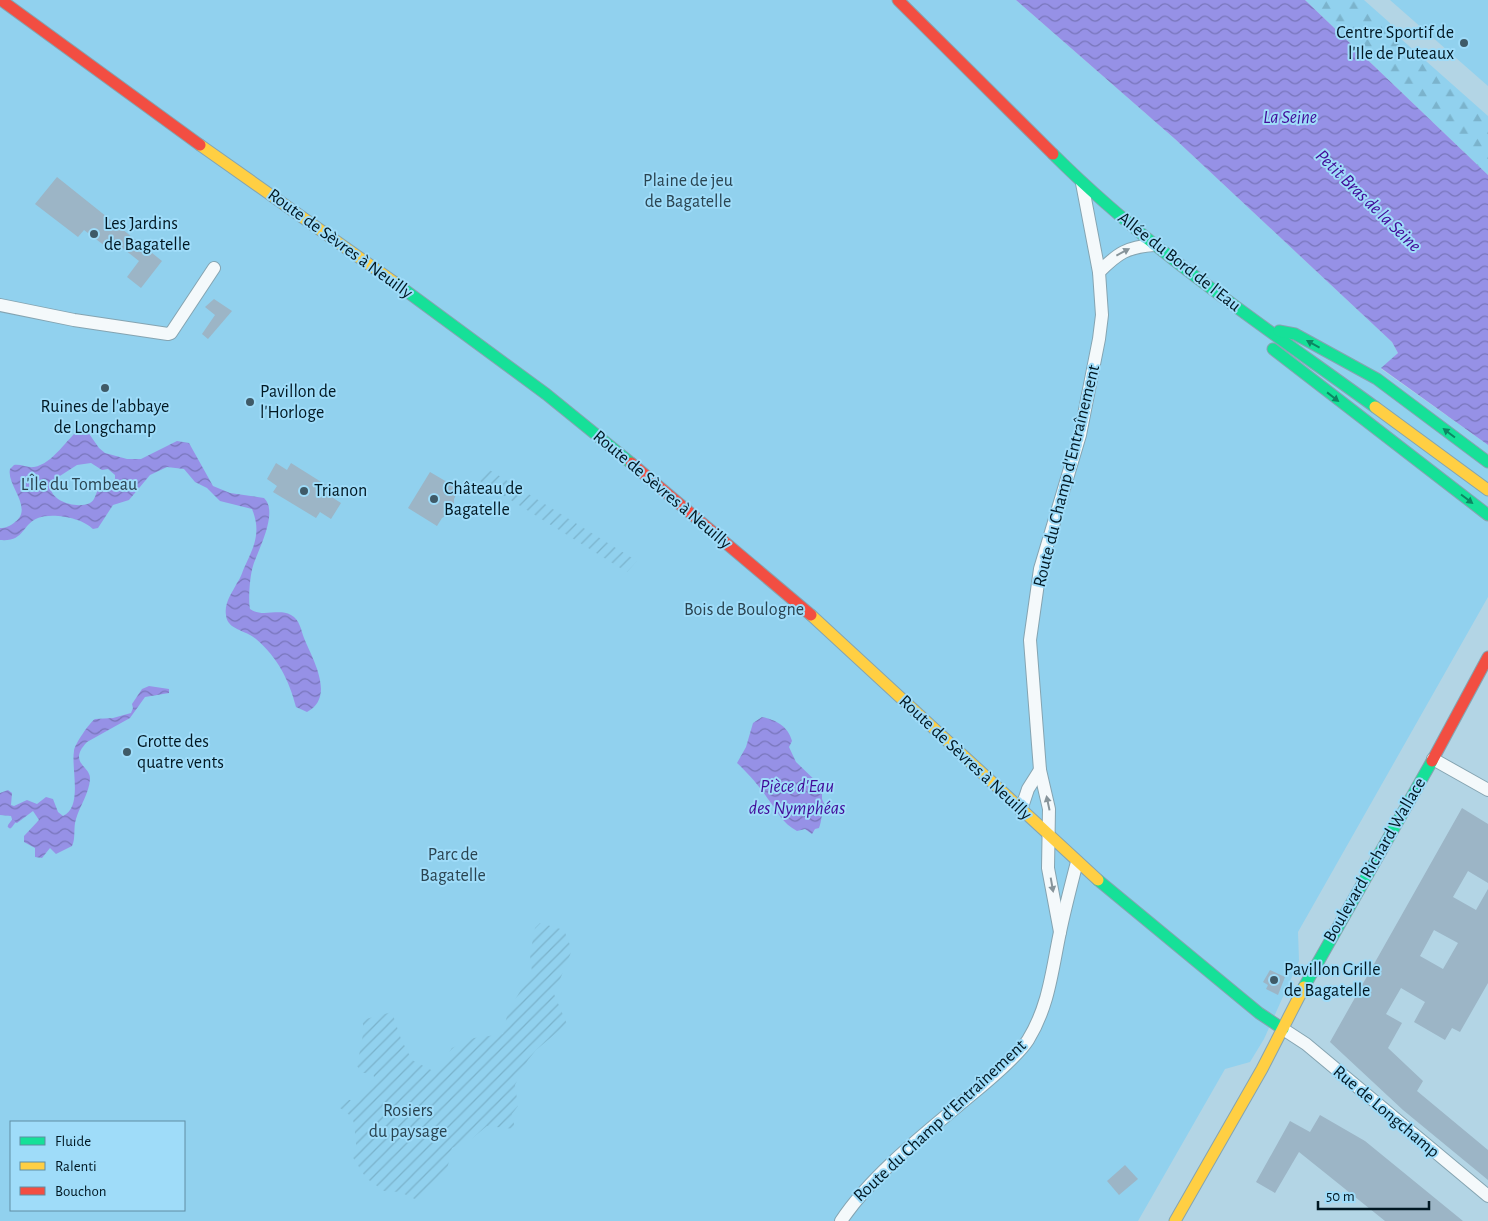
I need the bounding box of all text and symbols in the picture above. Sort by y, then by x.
place label: Centre Sportif de l'Ile de Puteaux [1336,24,1454,63]
marker: Centre Sportif de l'Ile de Puteaux [1458,37,1470,49]
water label: La Seine [1263,108,1317,127]
water label: Petit Bras de la Seine [1312,146,1424,256]
park label: Plaine de jeu de Bagatelle [643,172,733,211]
street label: Route de Sèvres à Neuilly [264,186,416,303]
street label: Allée du Bord de l'Eau [1114,209,1244,315]
place label: Les Jardins de Bagatelle [104,215,190,254]
marker: Les Jardins de Bagatelle [88,228,100,240]
one-way arrow [1116,248,1131,256]
one-way arrow [1306,340,1321,348]
street label: Route du Champ d'Entraînement [1031,363,1103,589]
marker: Ruines de l'abbaye de Longchamp [99,382,111,394]
place label: Pavillon de l'Horloge [260,383,336,422]
one-way arrow [1326,391,1339,402]
marker: Pavillon de l'Horloge [244,396,256,408]
place label: Ruines de l'abbaye de Longchamp [41,398,169,437]
street label: Route de Sèvres à Neuilly [590,427,735,553]
one-way arrow [1442,428,1456,438]
park label: L'Île du Tombeau [21,473,137,494]
place label: Château de Bagatelle [444,480,523,519]
place label: Trianon [314,482,367,500]
marker: Trianon [298,485,310,497]
marker: Château de Bagatelle [428,493,440,505]
one-way arrow [1460,494,1473,505]
park label: Bois de Boulogne [684,601,804,619]
street label: Route de Sèvres à Neuilly [895,692,1035,824]
place label: Grotte des quatre vents [137,733,224,772]
marker: Grotte des quatre vents [121,746,133,758]
street label: Boulevard Richard Wallace [1321,775,1429,945]
water label: Pièce d'Eau des Nymphéas [749,777,845,818]
one-way arrow [1043,794,1051,810]
park label: Parc de Bagatelle [420,846,486,885]
one-way arrow [1048,877,1056,893]
place label: Pavillon Grille de Bagatelle [1284,961,1381,1000]
marker: Pavillon Grille de Bagatelle [1268,974,1280,986]
street label: Route du Champ d'Entraînement [850,1036,1030,1205]
street label: Rue de Longchamp [1329,1062,1443,1162]
park label: Rosiers du paysage [369,1102,447,1141]
legend [10,1121,185,1211]
text: Fluide [55,1134,91,1149]
text: Ralenti [55,1159,97,1174]
scale bar [1318,1178,1429,1210]
text: Bouchon [55,1184,106,1199]
text: 50 m [1326,1189,1355,1204]

